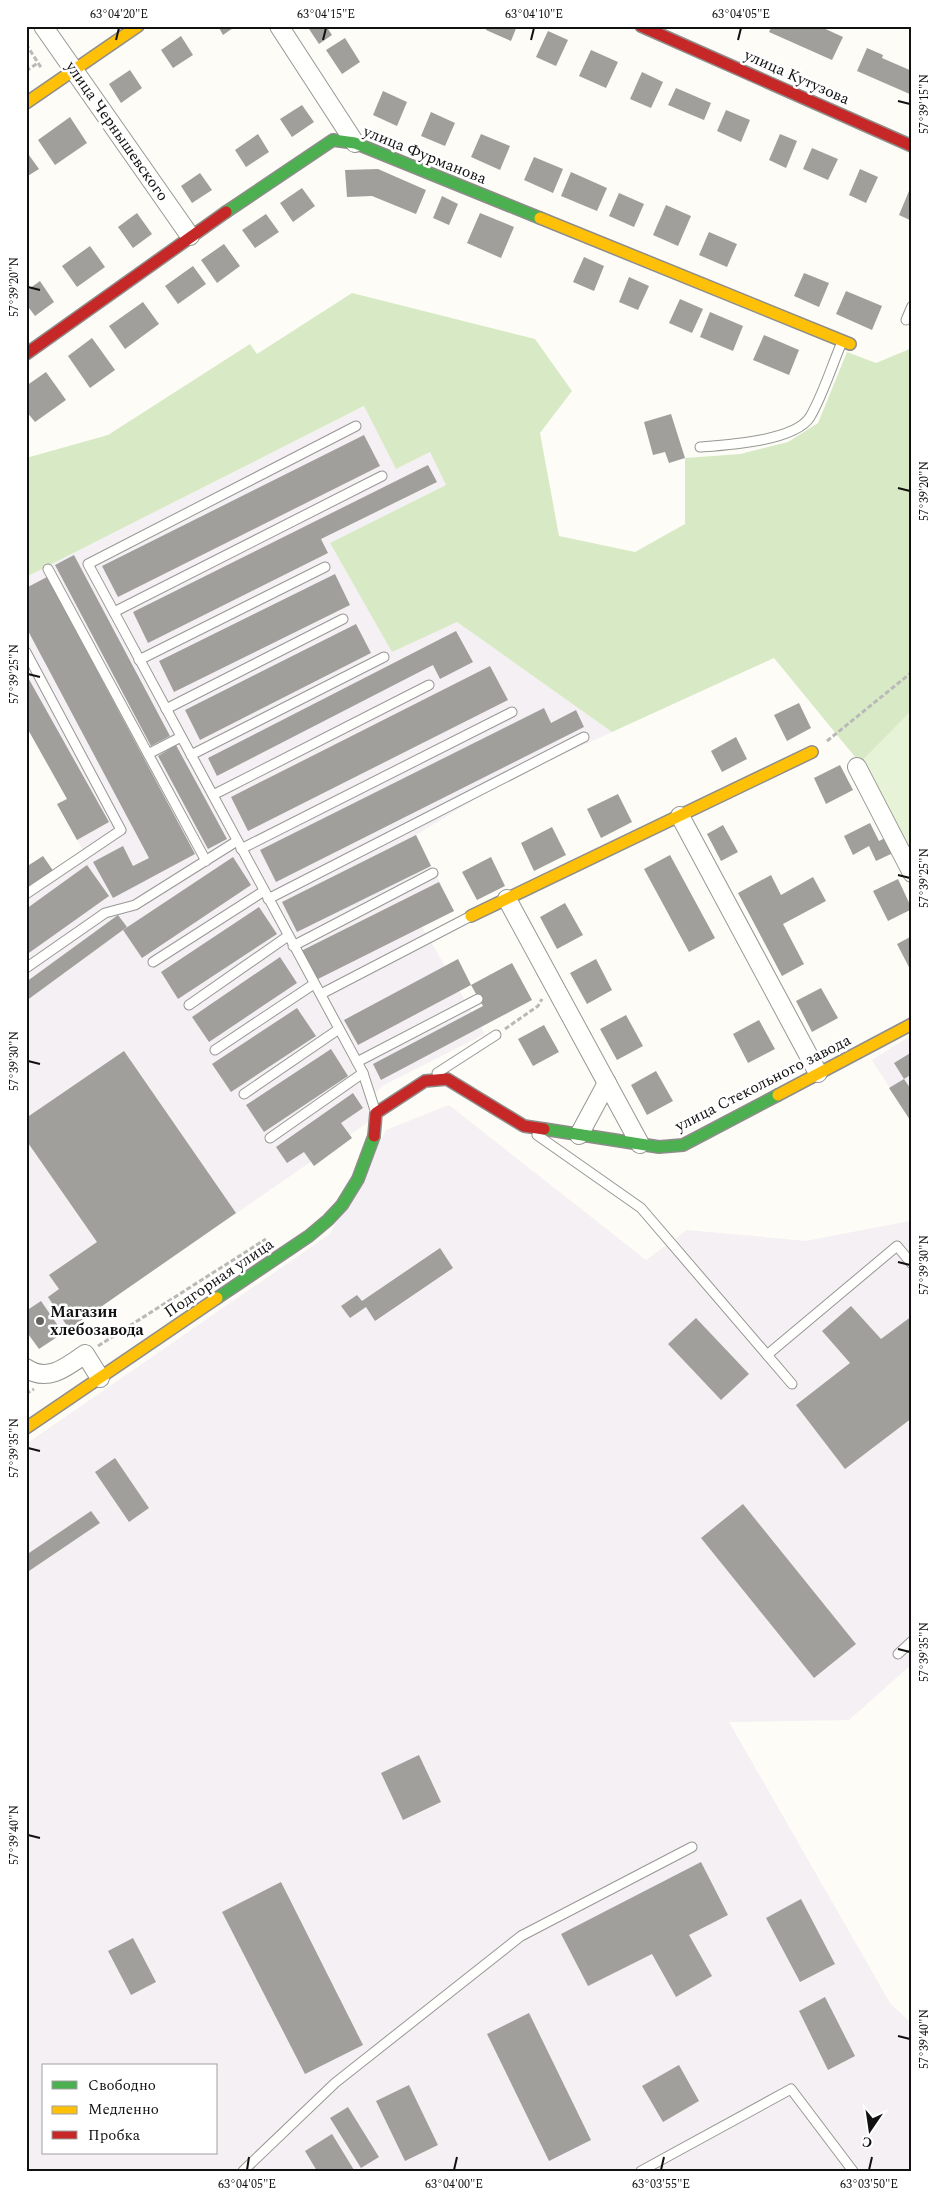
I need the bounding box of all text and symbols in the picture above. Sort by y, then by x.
text: 63°04'20"E [90,5,148,24]
text: 63°04'15"E [297,5,355,24]
text: 63°04'10"E [505,5,563,24]
text: 63°04'05"E [712,5,770,24]
street label: улица Кутузова [739,43,854,111]
street label: улица Чернышевского [59,55,175,206]
text: 57°39'15"N [915,74,934,134]
street label: улица Фурманова [359,119,490,191]
text: 57°39'20"N [5,257,24,317]
text: 57°39'20"N [915,461,934,521]
text: 57°39'25"N [5,644,24,704]
text: 57°39'25"N [915,848,934,908]
street label: улица Стекольного завода [670,1028,855,1138]
text: 57°39'30"N [5,1031,24,1091]
street label: Подгорная улица [159,1232,279,1324]
text: 57°39'30"N [915,1235,934,1295]
place label: Магазин хлебозавода [50,1300,145,1342]
marker: Магазин хлебозавода [34,1315,46,1327]
text: 57°39'35"N [5,1418,24,1478]
text: 57°39'35"N [915,1622,934,1682]
text: 57°39'40"N [5,1805,24,1865]
text: 57°39'40"N [915,2009,934,2069]
legend [42,2064,218,2154]
text: Свободно [88,2074,156,2097]
text: Медленно [88,2098,159,2121]
north arrow [846,2104,896,2154]
text: Пробка [88,2124,141,2147]
text: С [860,2131,874,2154]
text: 63°04'05"E [218,2175,276,2194]
text: 63°04'00"E [425,2175,483,2194]
text: 63°03'55"E [632,2175,690,2194]
text: 63°03'50"E [840,2175,898,2194]

